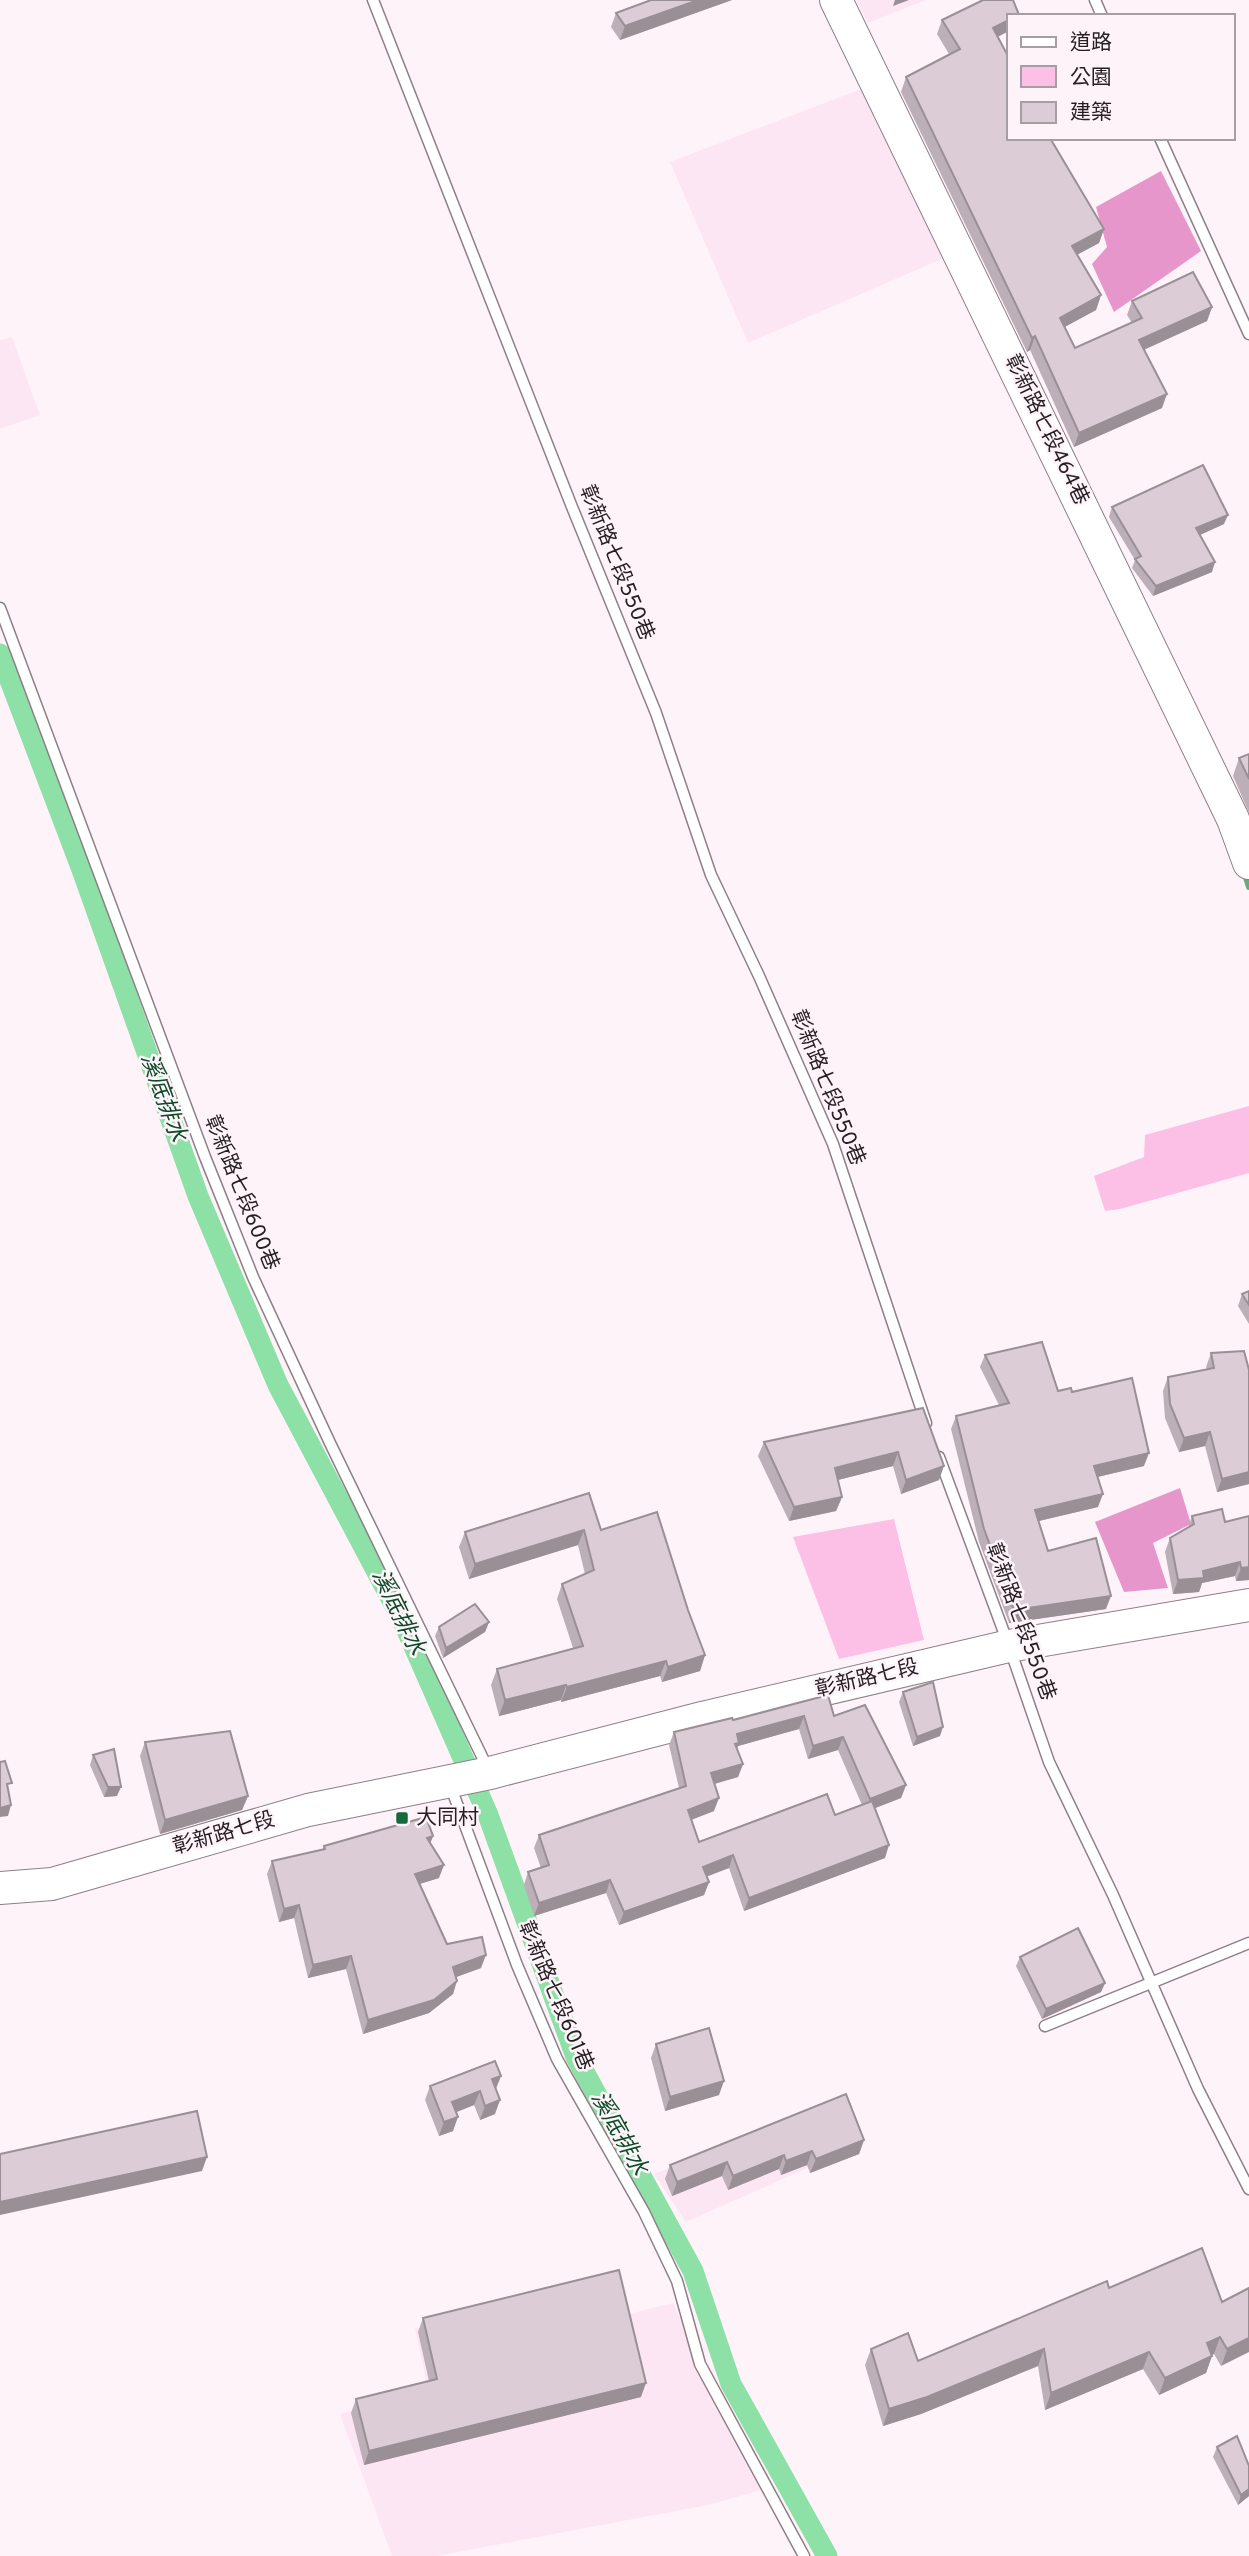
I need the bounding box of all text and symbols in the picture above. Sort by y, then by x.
legend [1007,14,1235,140]
text: 道路 [1070,30,1112,57]
text: 公園 [1070,65,1112,92]
text: 建築 [1070,100,1112,127]
street label: 彰新路七段464巷 [998,350,1094,510]
street label: 彰新路七段550巷 [572,481,660,645]
street label: 彰新路七段550巷 [783,1006,871,1170]
water label: 溪底排水 [133,1050,192,1147]
street label: 彰新路七段600巷 [198,1111,284,1275]
street label: 彰新路七段550巷 [979,1540,1061,1704]
water label: 溪底排水 [364,1565,431,1662]
street label: 彰新路七段 [813,1654,921,1704]
place label: 大同村 [416,1805,479,1832]
street label: 彰新路七段 [170,1807,278,1861]
marker: 大同村 [394,1810,410,1826]
street label: 彰新路七段601巷 [511,1917,599,2075]
water label: 溪底排水 [583,2087,653,2182]

